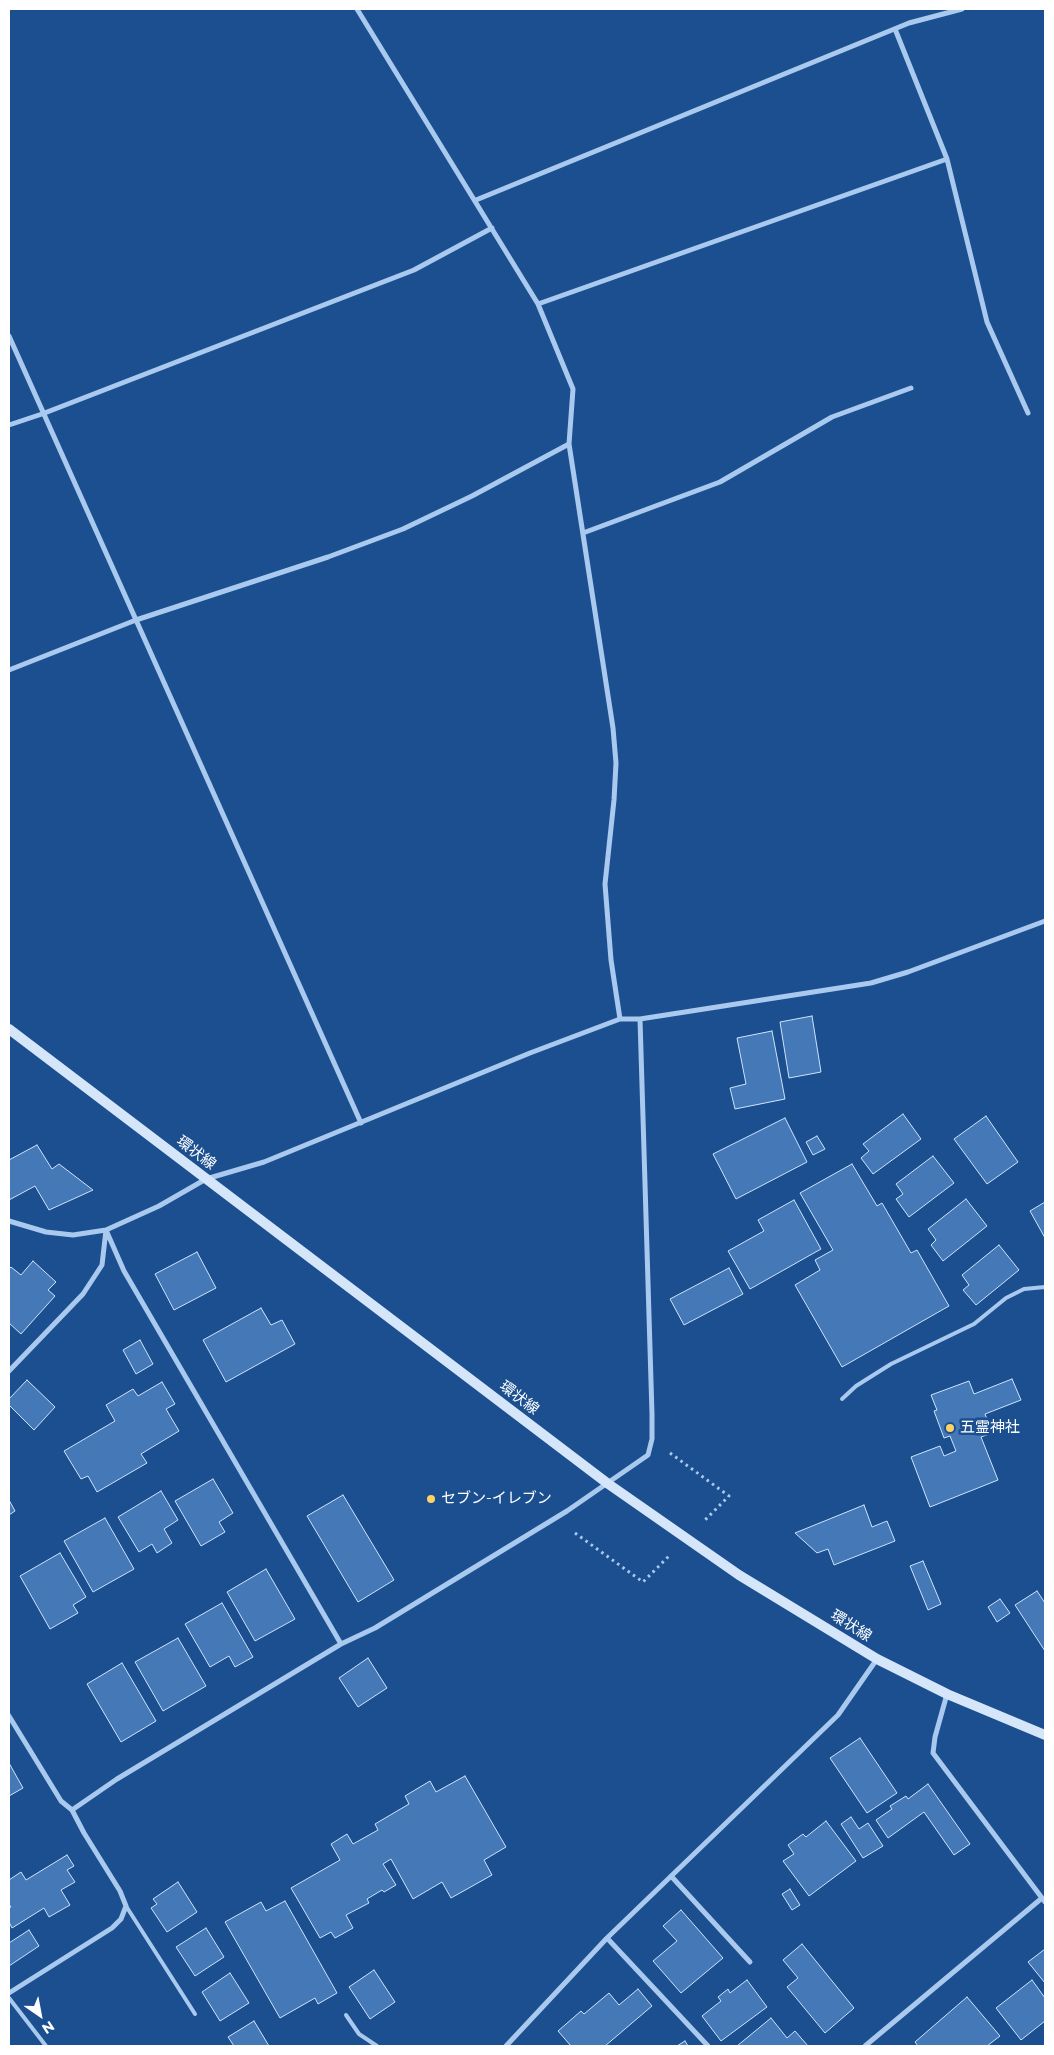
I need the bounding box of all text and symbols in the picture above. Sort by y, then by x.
street label: 環状線 [173,1132,219,1174]
street label: 環状線 [496,1377,542,1419]
place label: 五霊神社 [960,1419,1020,1437]
marker: 五霊神社 [944,1422,956,1434]
place label: セブン-イレブン [441,1490,552,1508]
marker: セブン-イレブン [425,1493,437,1505]
street label: 環状線 [827,1606,875,1646]
north arrow [15,1990,65,2040]
text: N [39,2017,58,2038]

